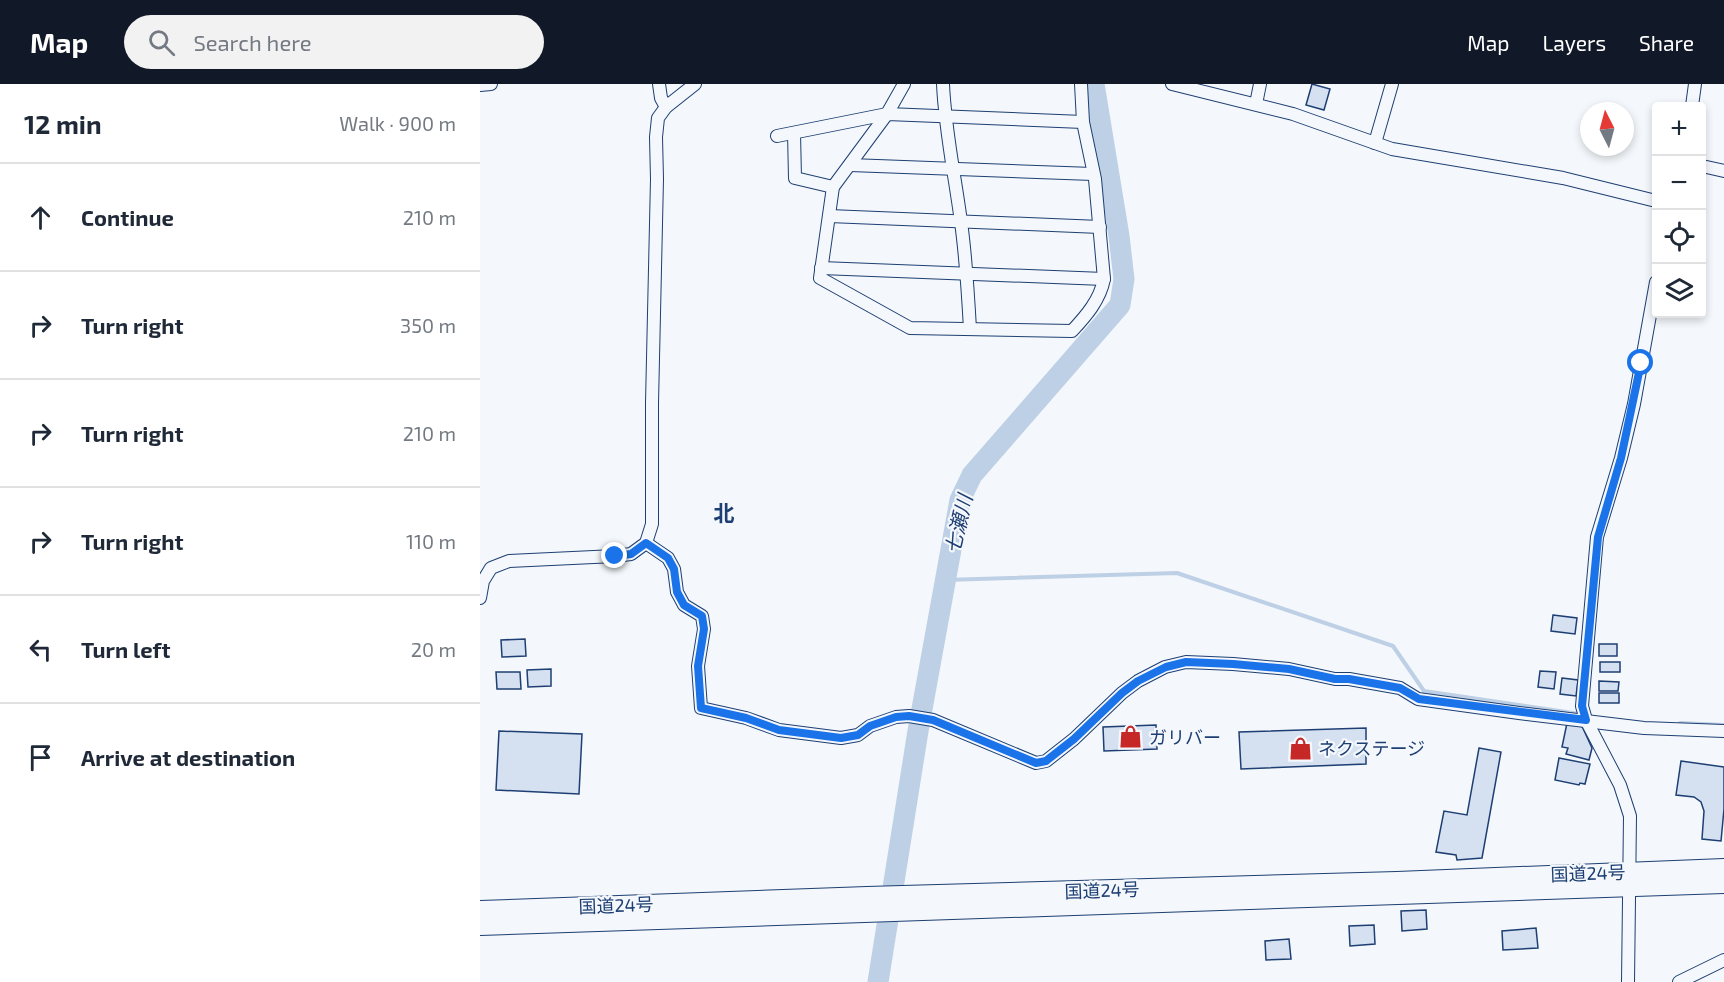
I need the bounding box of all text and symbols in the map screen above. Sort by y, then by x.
search box [124,15,544,69]
text: Map [30,25,88,59]
icon: search [145,26,178,59]
text: Search here [193,29,312,55]
text: Map [1467,30,1509,55]
text: Layers [1542,30,1606,55]
text: Share [1639,30,1694,55]
north arrow [1580,102,1634,156]
map controls [1652,102,1706,318]
button: + [1652,102,1706,156]
text: 12 min [24,108,102,139]
text: Walk · 900 m [339,111,456,135]
button: − [1652,156,1706,210]
icon: ahead [24,201,57,234]
text: Continue [81,204,174,230]
text: 210 m [403,205,456,229]
button: locate [1652,210,1706,264]
button: layers [1652,264,1706,318]
icon: right [24,309,57,342]
text: Turn right [81,312,183,338]
text: 350 m [400,313,456,337]
route start [1627,349,1653,375]
icon: right [24,417,57,450]
text: Turn right [81,420,183,446]
text: 210 m [403,421,456,445]
water label: 七瀬川 [940,490,977,556]
district label: 北 [714,500,735,525]
icon: right [24,525,57,558]
text: Turn right [81,528,183,554]
text: 110 m [406,529,456,553]
route end [601,542,627,568]
icon: left [24,633,57,666]
text: Turn left [81,636,170,662]
text: 20 m [411,637,456,661]
shop icon: ガリバー [1118,724,1144,750]
place label: ガリバー [1149,726,1221,748]
shop icon: ネクステージ [1287,735,1313,761]
place label: ネクステージ [1318,737,1425,759]
icon: arrive [24,741,57,774]
text: Arrive at destination [81,744,295,770]
street label: 国道24号 [1550,861,1626,885]
street label: 国道24号 [1064,878,1140,902]
street label: 国道24号 [578,893,654,917]

